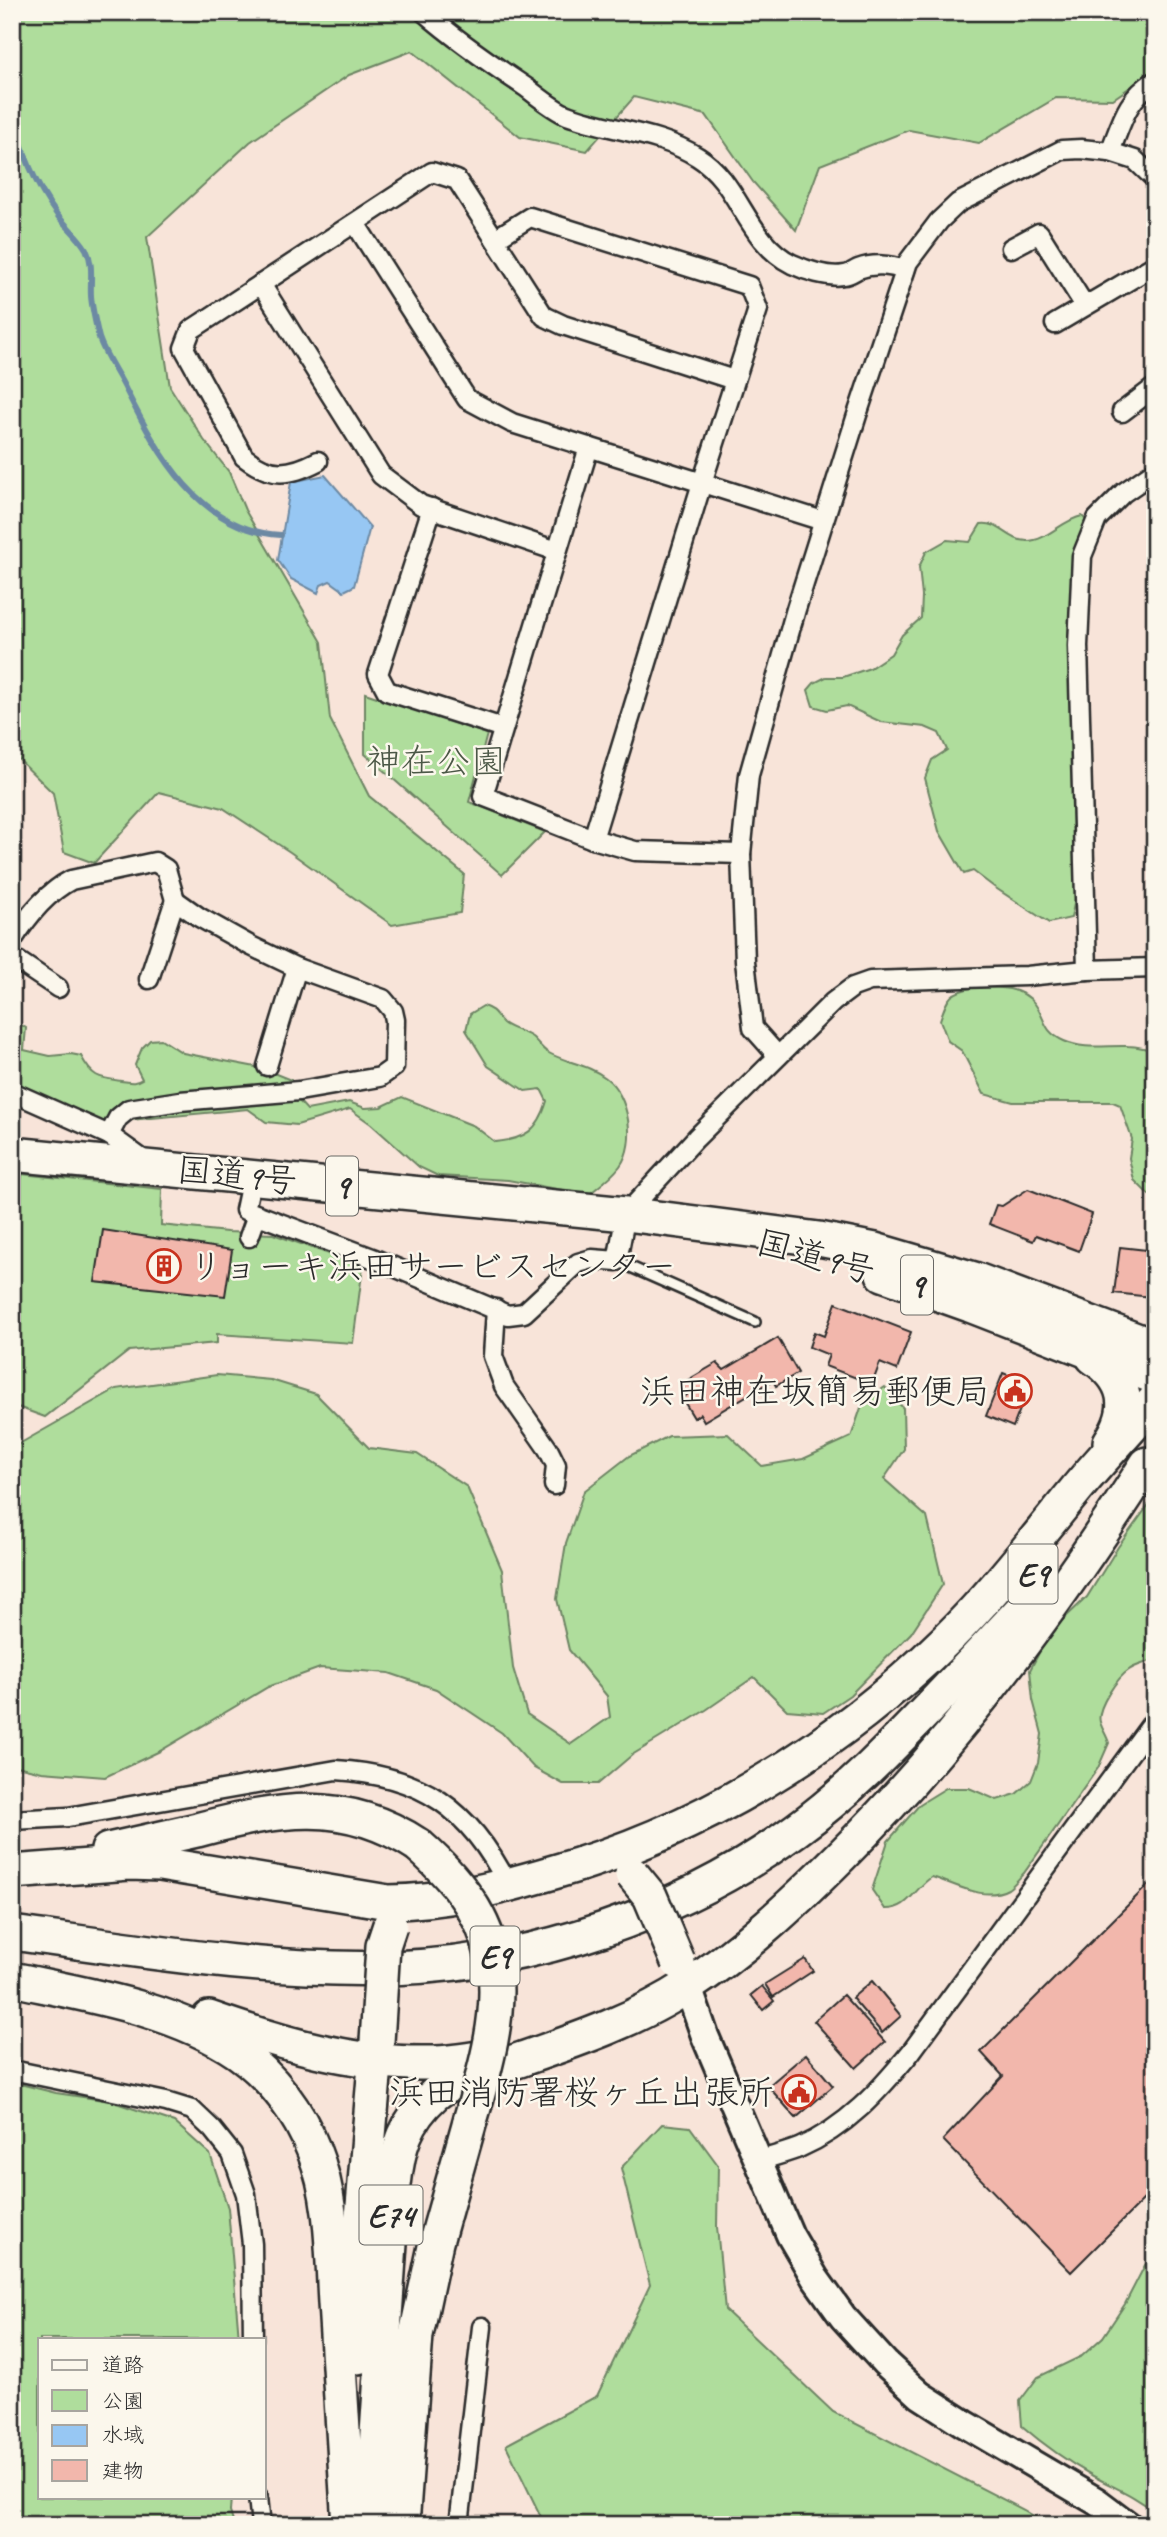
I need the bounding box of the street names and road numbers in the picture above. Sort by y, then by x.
street label: 国道9号 [175,1147,299,1204]
road number: 9 [326,1156,358,1216]
street label: 国道9号 [752,1219,880,1294]
road number: 9 [901,1256,933,1315]
road number: E9 [1009,1544,1058,1604]
road number: E9 [470,1926,520,1986]
road number: E74 [360,2186,422,2244]

